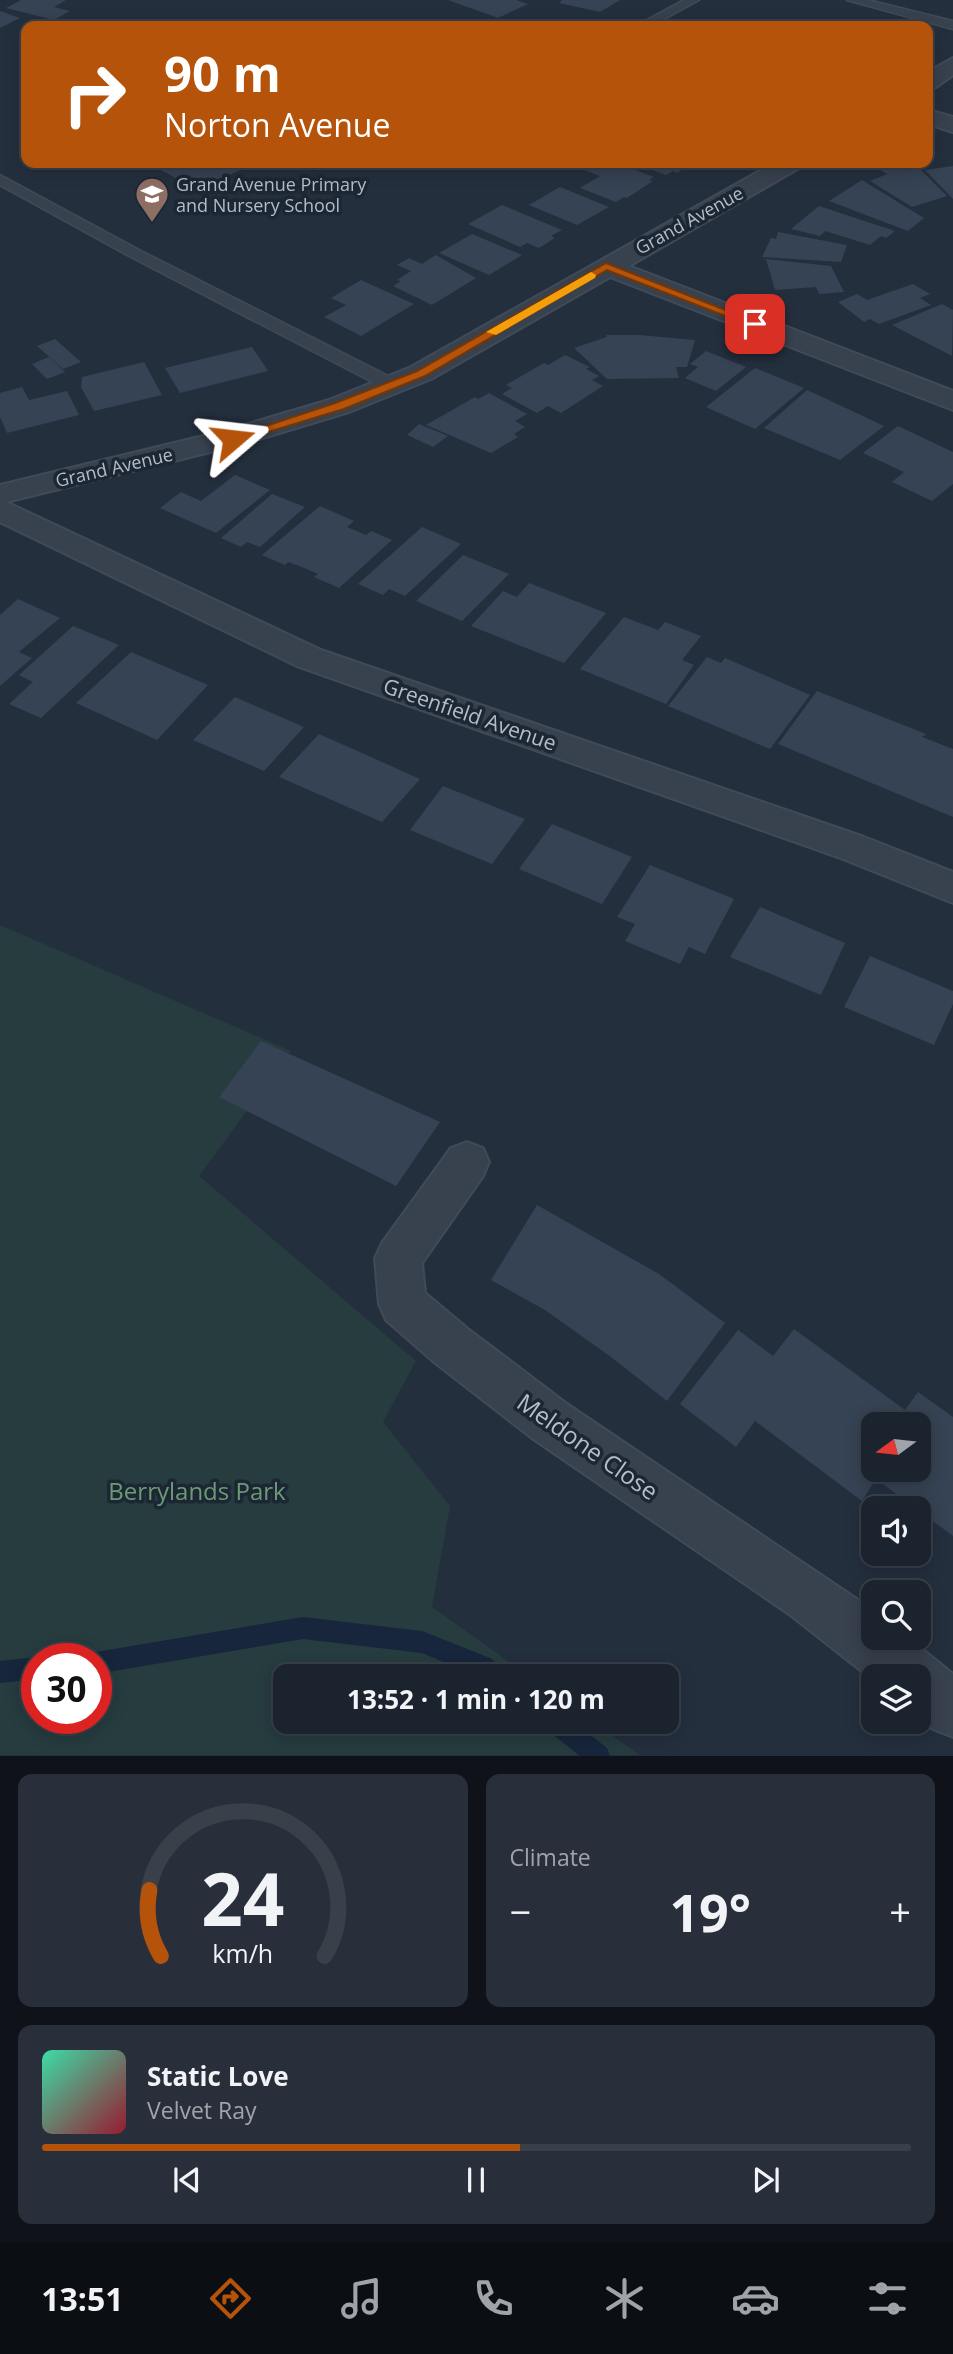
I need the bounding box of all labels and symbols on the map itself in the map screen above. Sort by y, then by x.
place label: Grand Avenue Primary and Nursery School [176,172,367,217]
school or university icon: Grand Avenue Primary and Nursery School [133,175,171,224]
street label: Grand Avenue [631,180,747,260]
pin [725,294,785,354]
position arrow [196,402,270,476]
street label: Grand Avenue [53,442,175,492]
street label: Greenfield Avenue [380,671,560,757]
street label: Meldone Close [511,1385,665,1507]
north arrow [861,1412,931,1482]
park label: Berrylands Park [108,1474,286,1507]
speed limit sign: 30 [21,1643,112,1734]

